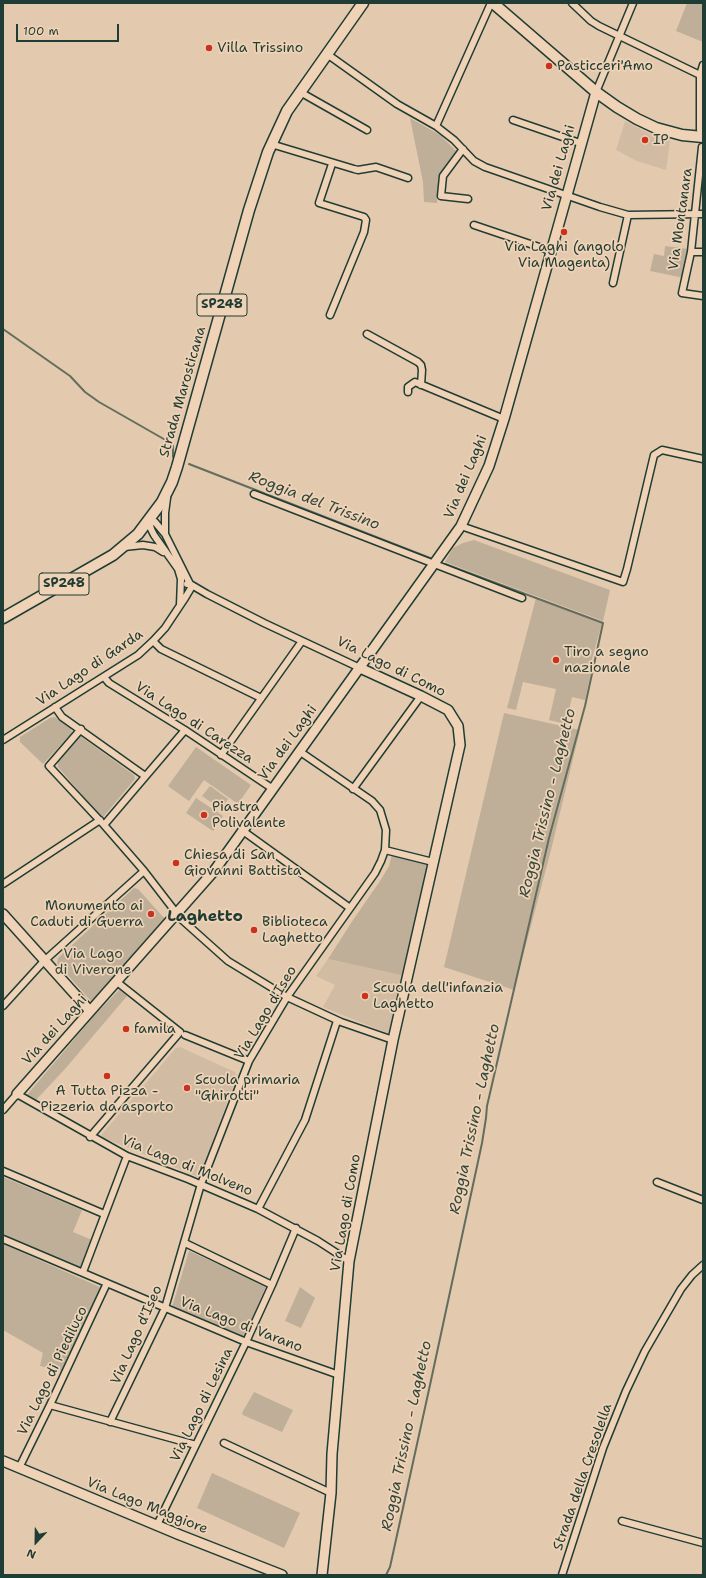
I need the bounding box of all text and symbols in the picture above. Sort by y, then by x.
scale bar [18,16,121,42]
text: 100 m [23,23,59,39]
place label: Villa Trissino [217,40,303,56]
marker: Villa Trissino [204,43,214,53]
place label: Pasticceri'Amo [557,58,653,74]
marker: Pasticceri'Amo [544,61,554,71]
street label: Via dei Laghi [539,123,579,213]
place label: IP [653,132,669,148]
marker: IP [640,135,650,145]
street label: Via Montanara [666,167,696,271]
marker: Via Laghi (angolo Via Magenta) [559,227,569,237]
place label: Via Laghi (angolo Via Magenta) [504,239,624,272]
road number: SP248 [197,294,247,316]
street label: Strada Marosticana [156,325,210,459]
street label: Via dei Laghi [441,433,491,521]
water label: Roggia del Trissino [246,468,382,534]
road number: SP248 [39,573,89,595]
street label: Via Lago di Garda [34,626,146,710]
street label: Via Lago di Como [334,633,448,701]
place label: Tiro a segno nazionale [564,644,649,676]
marker: Tiro a segno nazionale [551,655,561,665]
street label: Via Lago di Carezza [132,679,256,767]
street label: Via dei Laghi [255,702,321,784]
water label: Roggia Trissino - Laghetto [516,707,580,899]
place label: Piastra Polivalente [212,799,286,832]
marker: Piastra Polivalente [199,810,209,820]
place label: Chiesa di San Giovanni Battista [184,847,301,880]
marker: Chiesa di San Giovanni Battista [171,858,181,868]
place label: Monumento ai Caduti di Guerra [30,898,143,930]
district label: Laghetto [167,907,243,927]
marker: Monumento ai Caduti di Guerra [146,909,156,919]
place label: Biblioteca Laghetto [262,914,328,946]
marker: Biblioteca Laghetto [249,925,259,935]
park label: Via Lago di Viverone [55,946,131,978]
street label: Via Lago d'Iseo [231,963,301,1063]
place label: Scuola dell'infanzia Laghetto [373,980,503,1012]
street label: Via dei Laghi [19,991,91,1069]
marker: Scuola dell'infanzia Laghetto [360,991,370,1001]
place label: famila [134,1021,176,1037]
water label: Roggia Trissino - Laghetto [446,1022,504,1216]
marker: famila [121,1024,131,1034]
marker: A Tutta Pizza - Pizzeria da asporto [102,1071,112,1081]
place label: Scuola primaria "Ghirotti" [195,1072,300,1104]
place label: A Tutta Pizza - Pizzeria da asporto [41,1083,173,1116]
marker: Scuola primaria "Ghirotti" [182,1083,192,1093]
street label: Via Lago di Molveno [119,1132,255,1200]
street label: Via Lago di Como [327,1153,365,1273]
street label: Via Lago d'Iseo [108,1283,166,1387]
street label: Via Lago di Varano [177,1294,305,1356]
street label: Via Lago di Piediluco [14,1304,92,1438]
water label: Roggia Trissino - Laghetto [378,1339,436,1533]
street label: Via Lago di Lesina [167,1345,237,1465]
street label: Strada della Cresolella [550,1401,616,1553]
street label: Via Lago Maggiore [84,1474,210,1538]
north arrow [16,1522,56,1562]
text: N [24,1545,38,1562]

